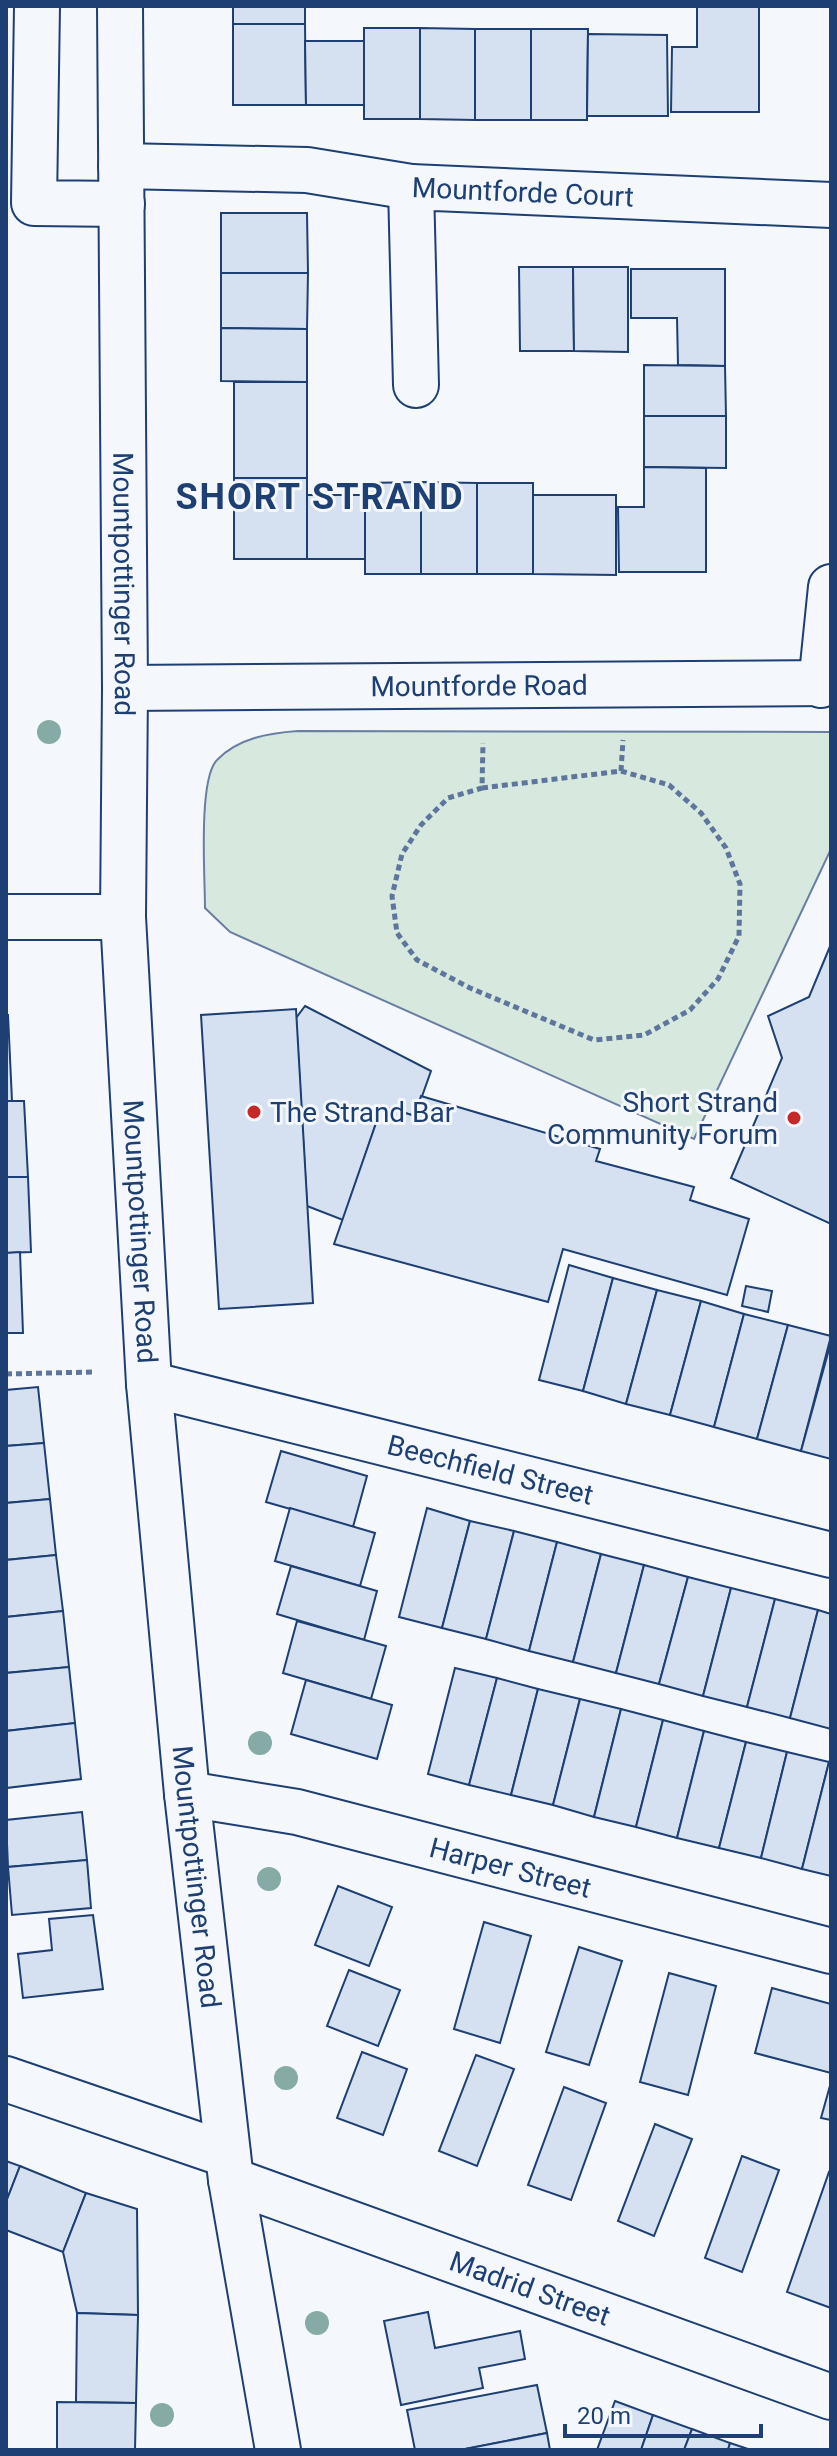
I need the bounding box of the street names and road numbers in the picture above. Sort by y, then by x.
street label: Mountforde Court [411,171,634,213]
street label: Mountpottinger Road [107,452,142,716]
street label: Mountforde Road [370,668,588,703]
street label: Mountpottinger Road [117,1099,164,1364]
street label: Beechfield Street [384,1428,597,1511]
street label: Mountpottinger Road [166,1744,228,2010]
street label: Harper Street [426,1831,595,1904]
street label: Madrid Street [445,2244,615,2332]

